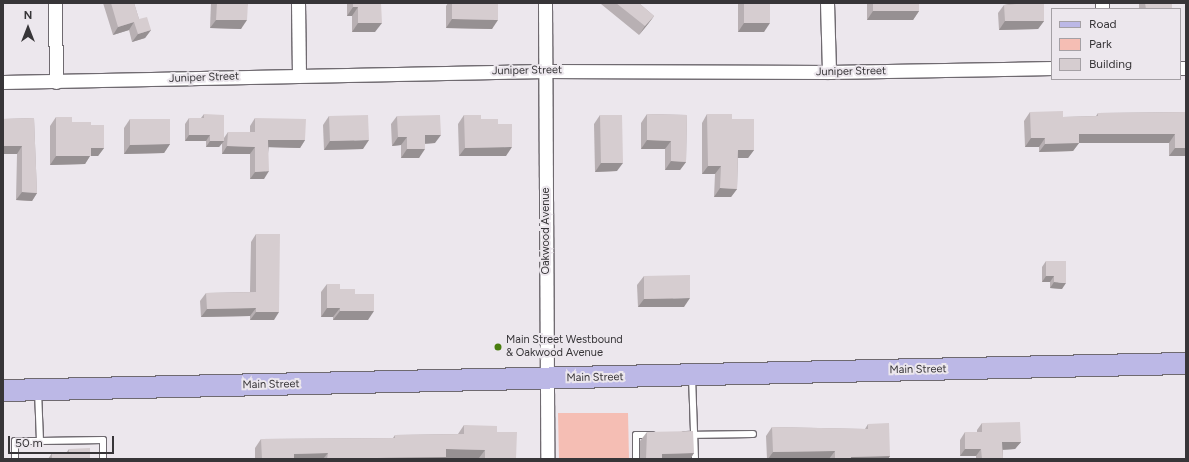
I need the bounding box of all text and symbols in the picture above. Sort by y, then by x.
north arrow [8,8,48,48]
legend [1051,8,1181,80]
text: N [24,9,32,22]
text: Road [1089,17,1117,31]
text: Park [1089,37,1112,51]
text: Building [1089,57,1132,71]
street label: Juniper Street [492,64,562,78]
street label: Juniper Street [816,65,886,79]
street label: Juniper Street [169,70,239,86]
street label: Oakwood Avenue [539,187,553,275]
place label: Main Street Westbound & Oakwood Avenue [506,334,623,360]
marker: Main Street Westbound & Oakwood Avenue [493,342,503,352]
street label: Main Street [889,363,947,377]
street label: Main Street [566,371,624,385]
street label: Main Street [242,378,300,392]
scale bar [10,428,116,454]
text: 50 m [15,436,43,450]

